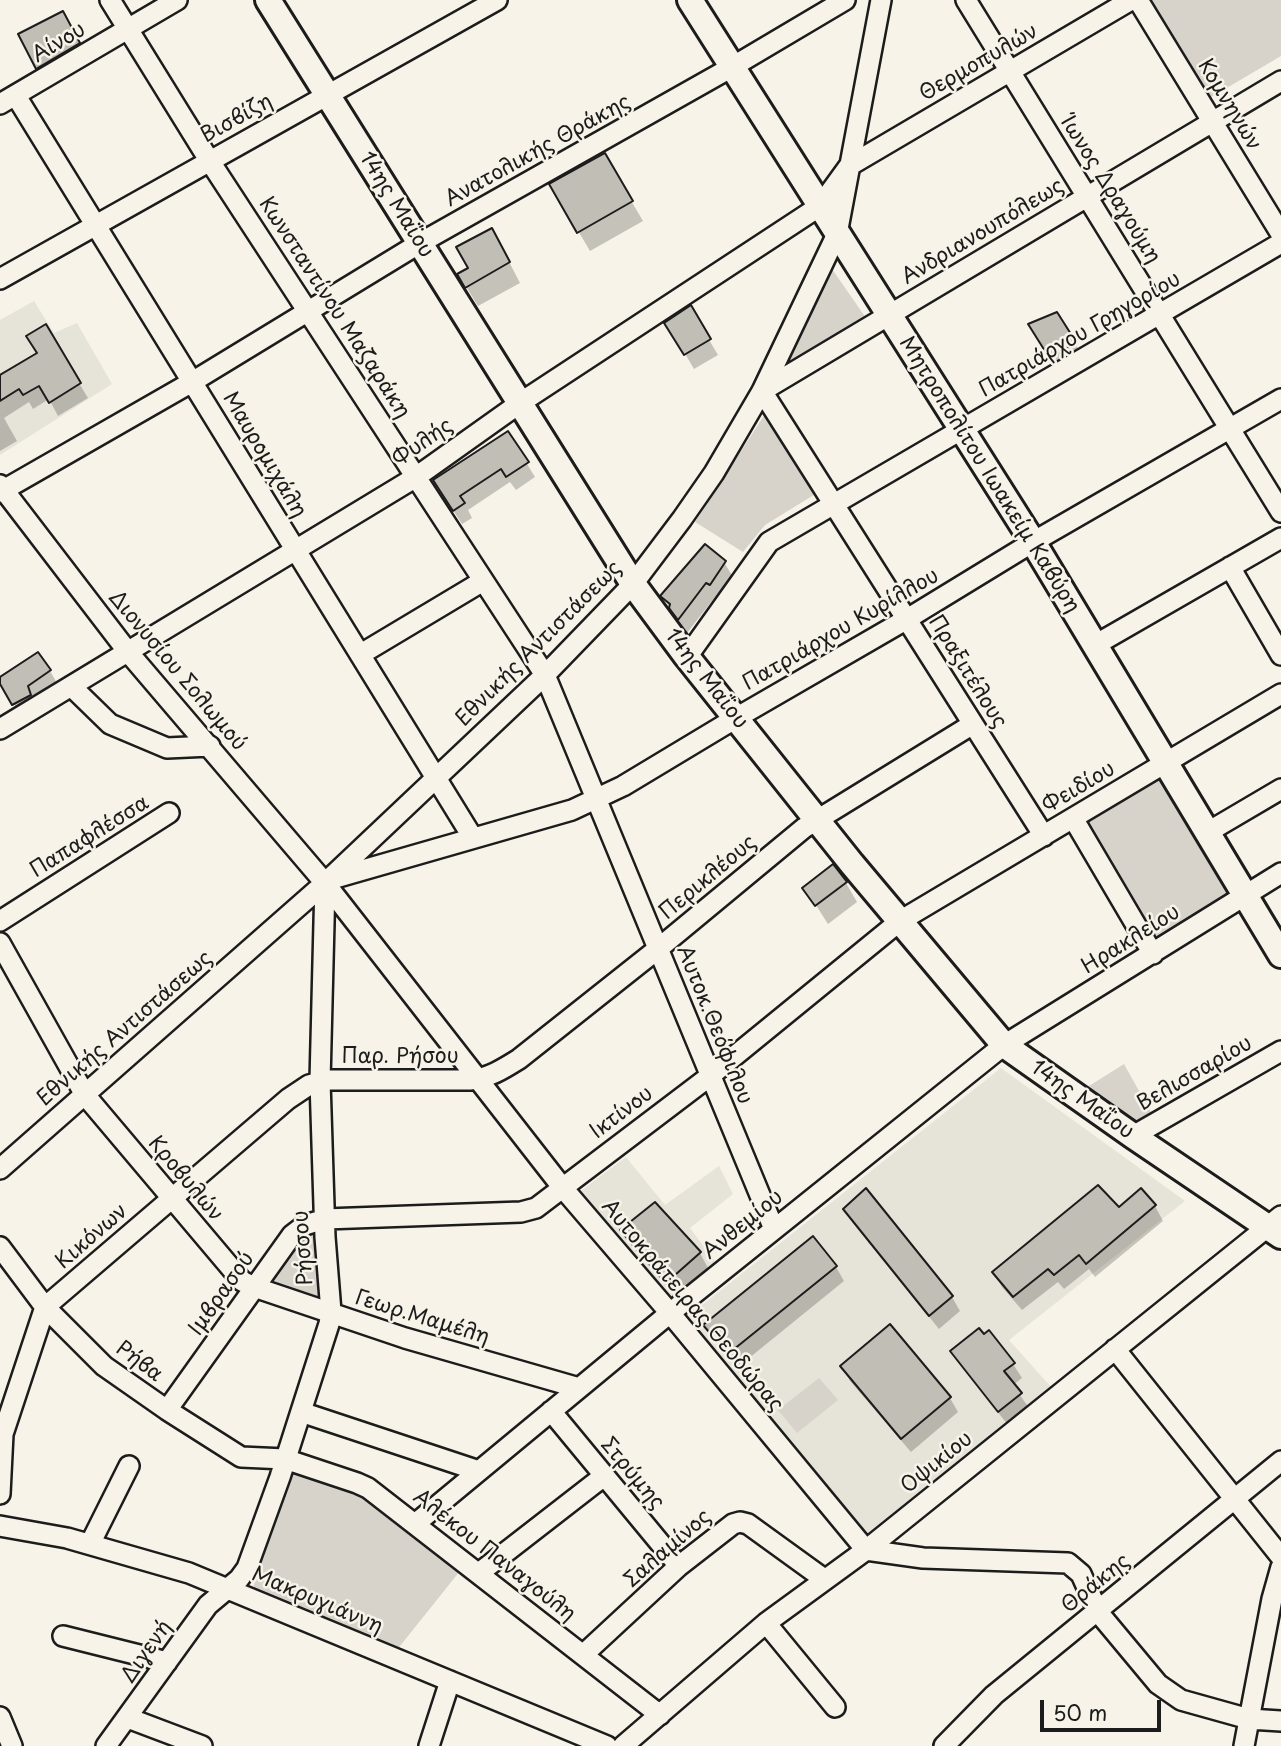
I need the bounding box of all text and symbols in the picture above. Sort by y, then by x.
street label: Αίνου [28,17,90,69]
street label: Θερμοπυλών [915,19,1043,107]
street label: Κομνηνών [1192,55,1266,155]
street label: Βισβίζη [197,89,277,149]
street label: Ανατολικής Θράκης [441,90,635,212]
street label: Ίωνος Δραγούμη [1054,112,1166,268]
street label: 14ης Μαΐου [353,147,439,263]
street label: Ανδριανουπόλεως [897,174,1069,290]
street label: Κωνσταντίνου Μαζαράκη [253,193,415,423]
street label: Πατριάρχου Γρηγορίου [975,267,1185,403]
street label: Μητροπολίτου Ιωακείμ Καβύρη [893,332,1085,618]
street label: Μαυρομιχάλη [217,388,311,522]
street label: Φυλής [388,413,458,473]
street label: Εθνικής Αντιστάσεως [451,556,627,732]
street label: Πατριάρχου Κυρίλλου [738,564,944,696]
street label: Διονυσίου Σολωμού [103,586,251,756]
street label: Πραξιτέλους [922,611,1012,733]
street label: 14ης Μαΐου [659,624,753,734]
street label: Φειδίου [1038,757,1120,819]
street label: Παπαφλέσσα [26,791,154,883]
street label: Περικλέους [654,830,762,926]
street label: Ηρακλείου [1077,900,1185,980]
street label: Αυτοκ.Θεόφιλου [671,942,757,1108]
street label: Εθνικής Αντιστάσεως [32,946,218,1112]
street label: Βελισσαρίου [1133,1031,1257,1117]
street label: Παρ. Ρήσου [341,1044,459,1070]
street label: 14ης Μαΐου [1026,1055,1138,1145]
street label: Ικτίνου [586,1081,658,1145]
street label: Κροβυλών [142,1131,228,1227]
street label: Ανθεμίου [698,1185,788,1265]
street label: Αυτοκράτειρας Θεοδώρας [596,1195,788,1417]
street label: Κικόνων [51,1199,133,1275]
street label: Ρήσσου [289,1210,319,1286]
street label: Ιμβρασού [184,1247,260,1341]
street label: Γεωρ.Μαμέλη [352,1286,492,1350]
street label: Ρήβα [111,1336,167,1388]
street label: Οψικίου [896,1427,978,1499]
street label: Στρύμης [595,1433,669,1515]
street label: Αλέκου Παναγούλη [408,1485,580,1627]
street label: Σαλαμίνος [620,1505,716,1593]
street label: Θράκης [1057,1549,1135,1619]
street label: Μακρυγιάννη [248,1562,386,1640]
street label: Διγενή [116,1616,178,1688]
scale bar [1043,1686,1164,1730]
text: 50 m [1053,1696,1107,1728]

